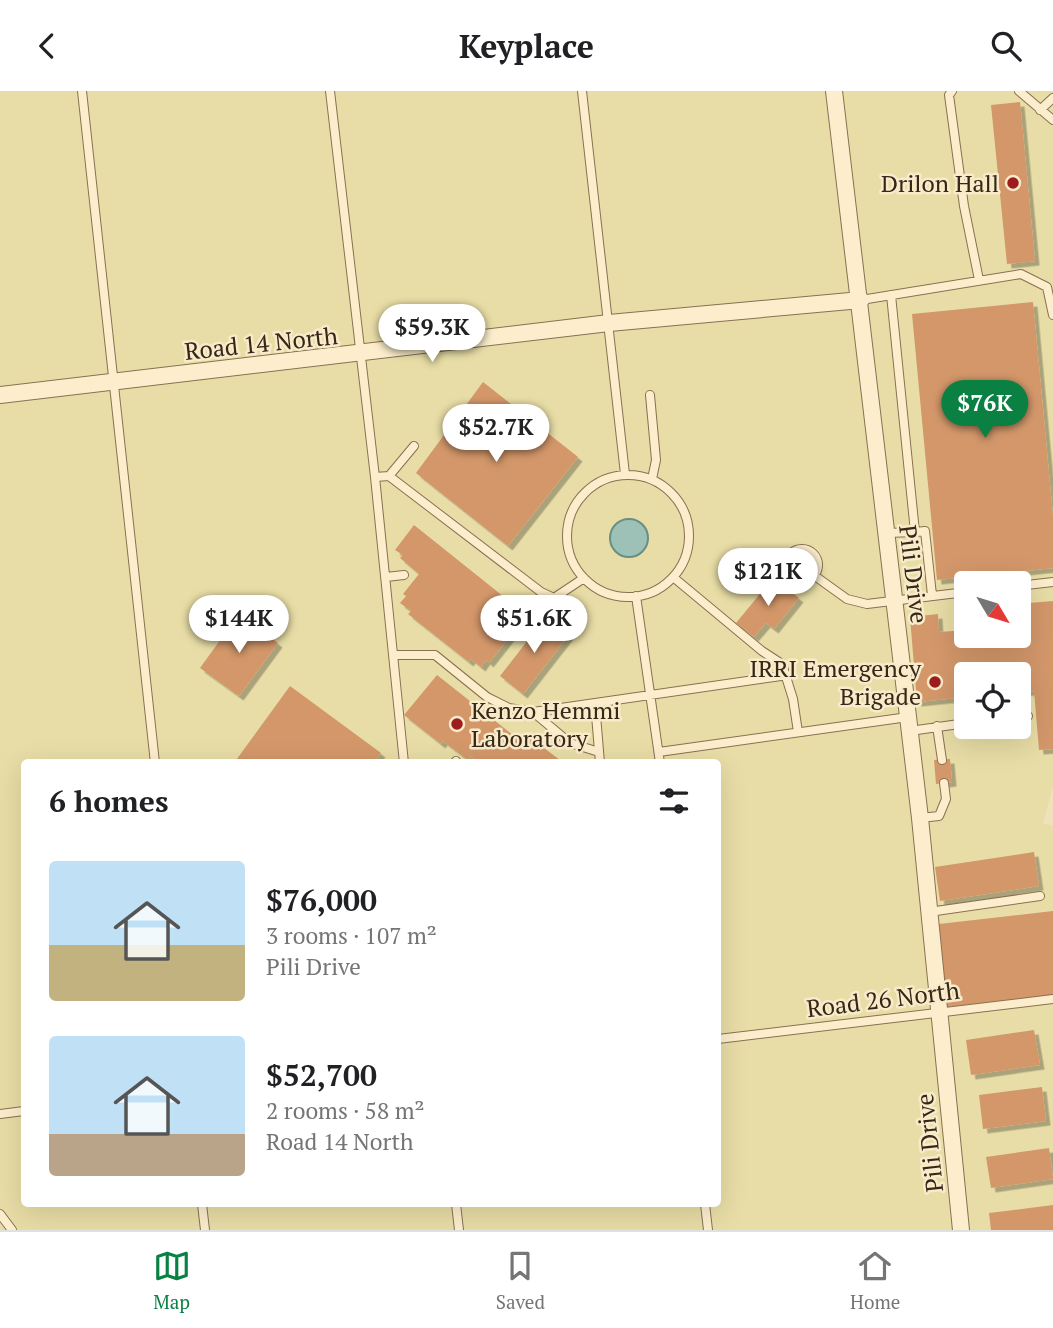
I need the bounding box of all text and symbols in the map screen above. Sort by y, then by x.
text: Keyplace [459,25,594,67]
icon: back [28,27,66,65]
icon: search [987,27,1025,65]
place label: Drilon Hall [881,167,999,199]
marker: Drilon Hall [1005,175,1021,191]
pin: $59.3K [375,305,489,364]
text: $59.3K [394,311,470,342]
street label: Road 14 North [183,319,339,367]
pin: $76K [944,381,1026,440]
text: $76K [957,387,1013,418]
pin: $52.7K [439,405,553,464]
text: $52.7K [458,411,534,442]
street label: Pili Drive [892,523,936,625]
pin: $121K [719,549,817,608]
text: $121K [734,555,802,586]
north arrow [954,571,1031,647]
map controls [954,571,1031,739]
pin: $144K [190,595,288,655]
pin: $51.6K [477,595,591,655]
text: $144K [205,602,273,633]
text: $51.6K [496,602,572,633]
place label: IRRI Emergency Brigade [749,652,922,712]
button: locate [954,662,1031,739]
marker: IRRI Emergency Brigade [927,674,943,690]
place label: Kenzo Hemmi Laboratory [471,694,620,754]
marker: Kenzo Hemmi Laboratory [449,716,465,732]
text: 6 homes [49,781,168,821]
icon: filters [655,782,693,820]
text: $76,000 [266,880,377,920]
icon: home [105,889,189,973]
text: 3 rooms · 107 m² [266,920,437,951]
text: Pili Drive [266,951,361,982]
street label: Road 26 North [805,974,961,1024]
text: $52,700 [266,1055,377,1095]
icon: home [105,1064,189,1148]
street label: Pili Drive [908,1092,950,1194]
text: 2 rooms · 58 m² [266,1095,425,1126]
text: Road 14 North [266,1126,413,1157]
tab: Map [153,1247,191,1314]
tab: Saved [496,1247,545,1314]
tab: Home [850,1247,900,1314]

